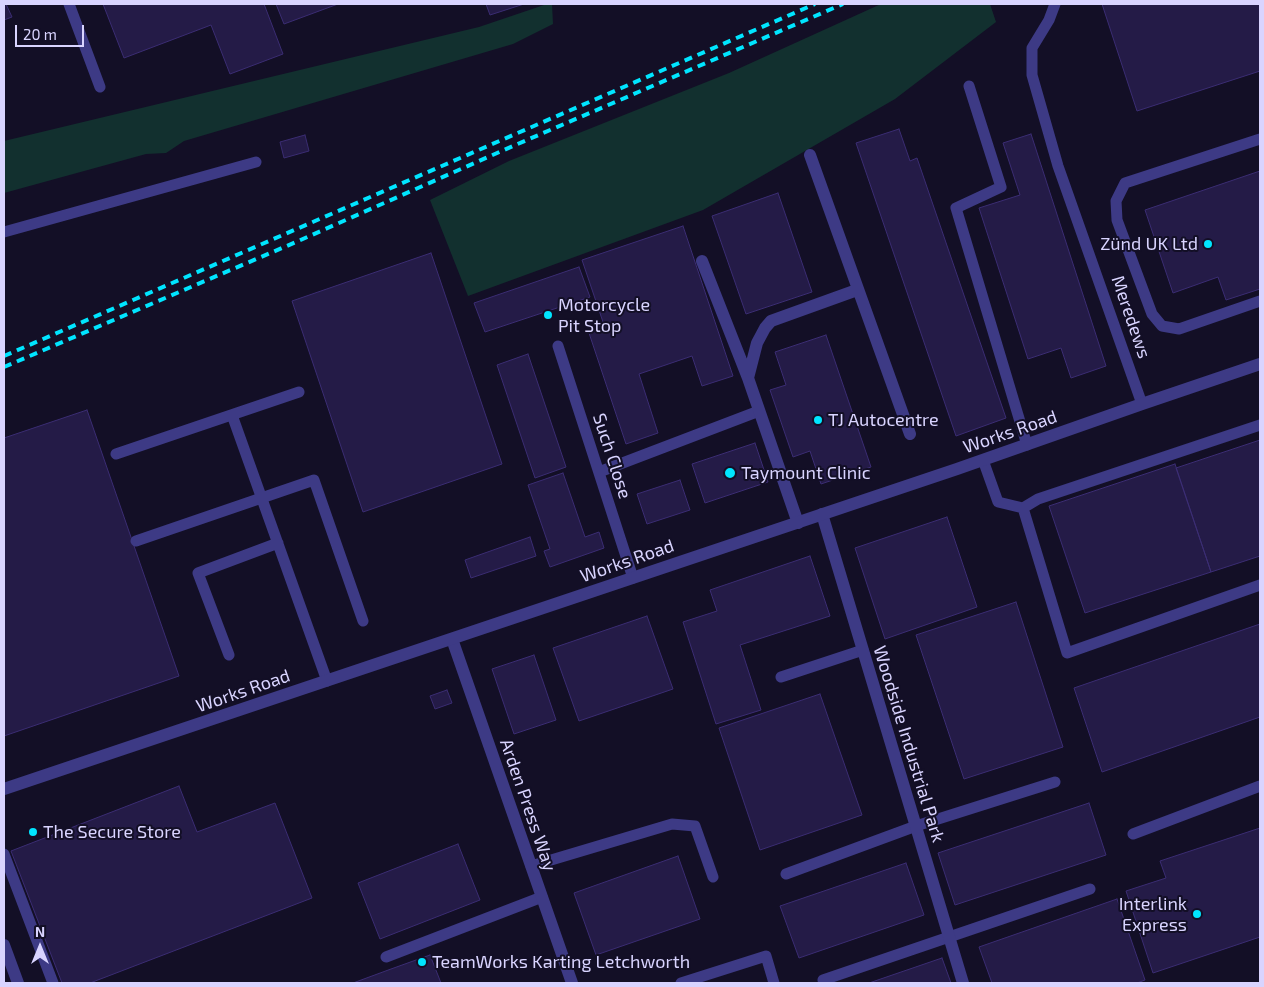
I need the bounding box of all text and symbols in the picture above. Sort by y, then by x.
scale bar [18,15,86,47]
text: 20 m [23,25,57,43]
place label: Zünd UK Ltd [1100,233,1198,255]
marker: Zünd UK Ltd [1202,238,1214,250]
street label: Meredews [1107,273,1155,361]
place label: Motorcycle Pit Stop [558,294,650,336]
marker: Motorcycle Pit Stop [542,309,554,321]
street label: Works Road [960,406,1060,458]
place label: TJ Autocentre [828,409,939,431]
street label: Such Close [588,411,636,501]
marker: TJ Autocentre [812,414,824,426]
place label: Taymount Clinic [741,462,871,484]
marker: Taymount Clinic [723,466,737,480]
street label: Works Road [577,535,677,587]
street label: Woodside Industrial Park [869,643,949,845]
street label: Works Road [193,665,293,717]
street label: Arden Press Way [495,736,561,874]
place label: The Secure Store [43,821,181,843]
marker: The Secure Store [27,826,39,838]
place label: Interlink Express [1119,893,1187,936]
marker: Interlink Express [1191,908,1203,920]
north arrow [15,922,65,972]
text: N [35,923,45,940]
place label: TeamWorks Karting Letchworth [432,951,690,973]
marker: TeamWorks Karting Letchworth [416,956,428,968]

